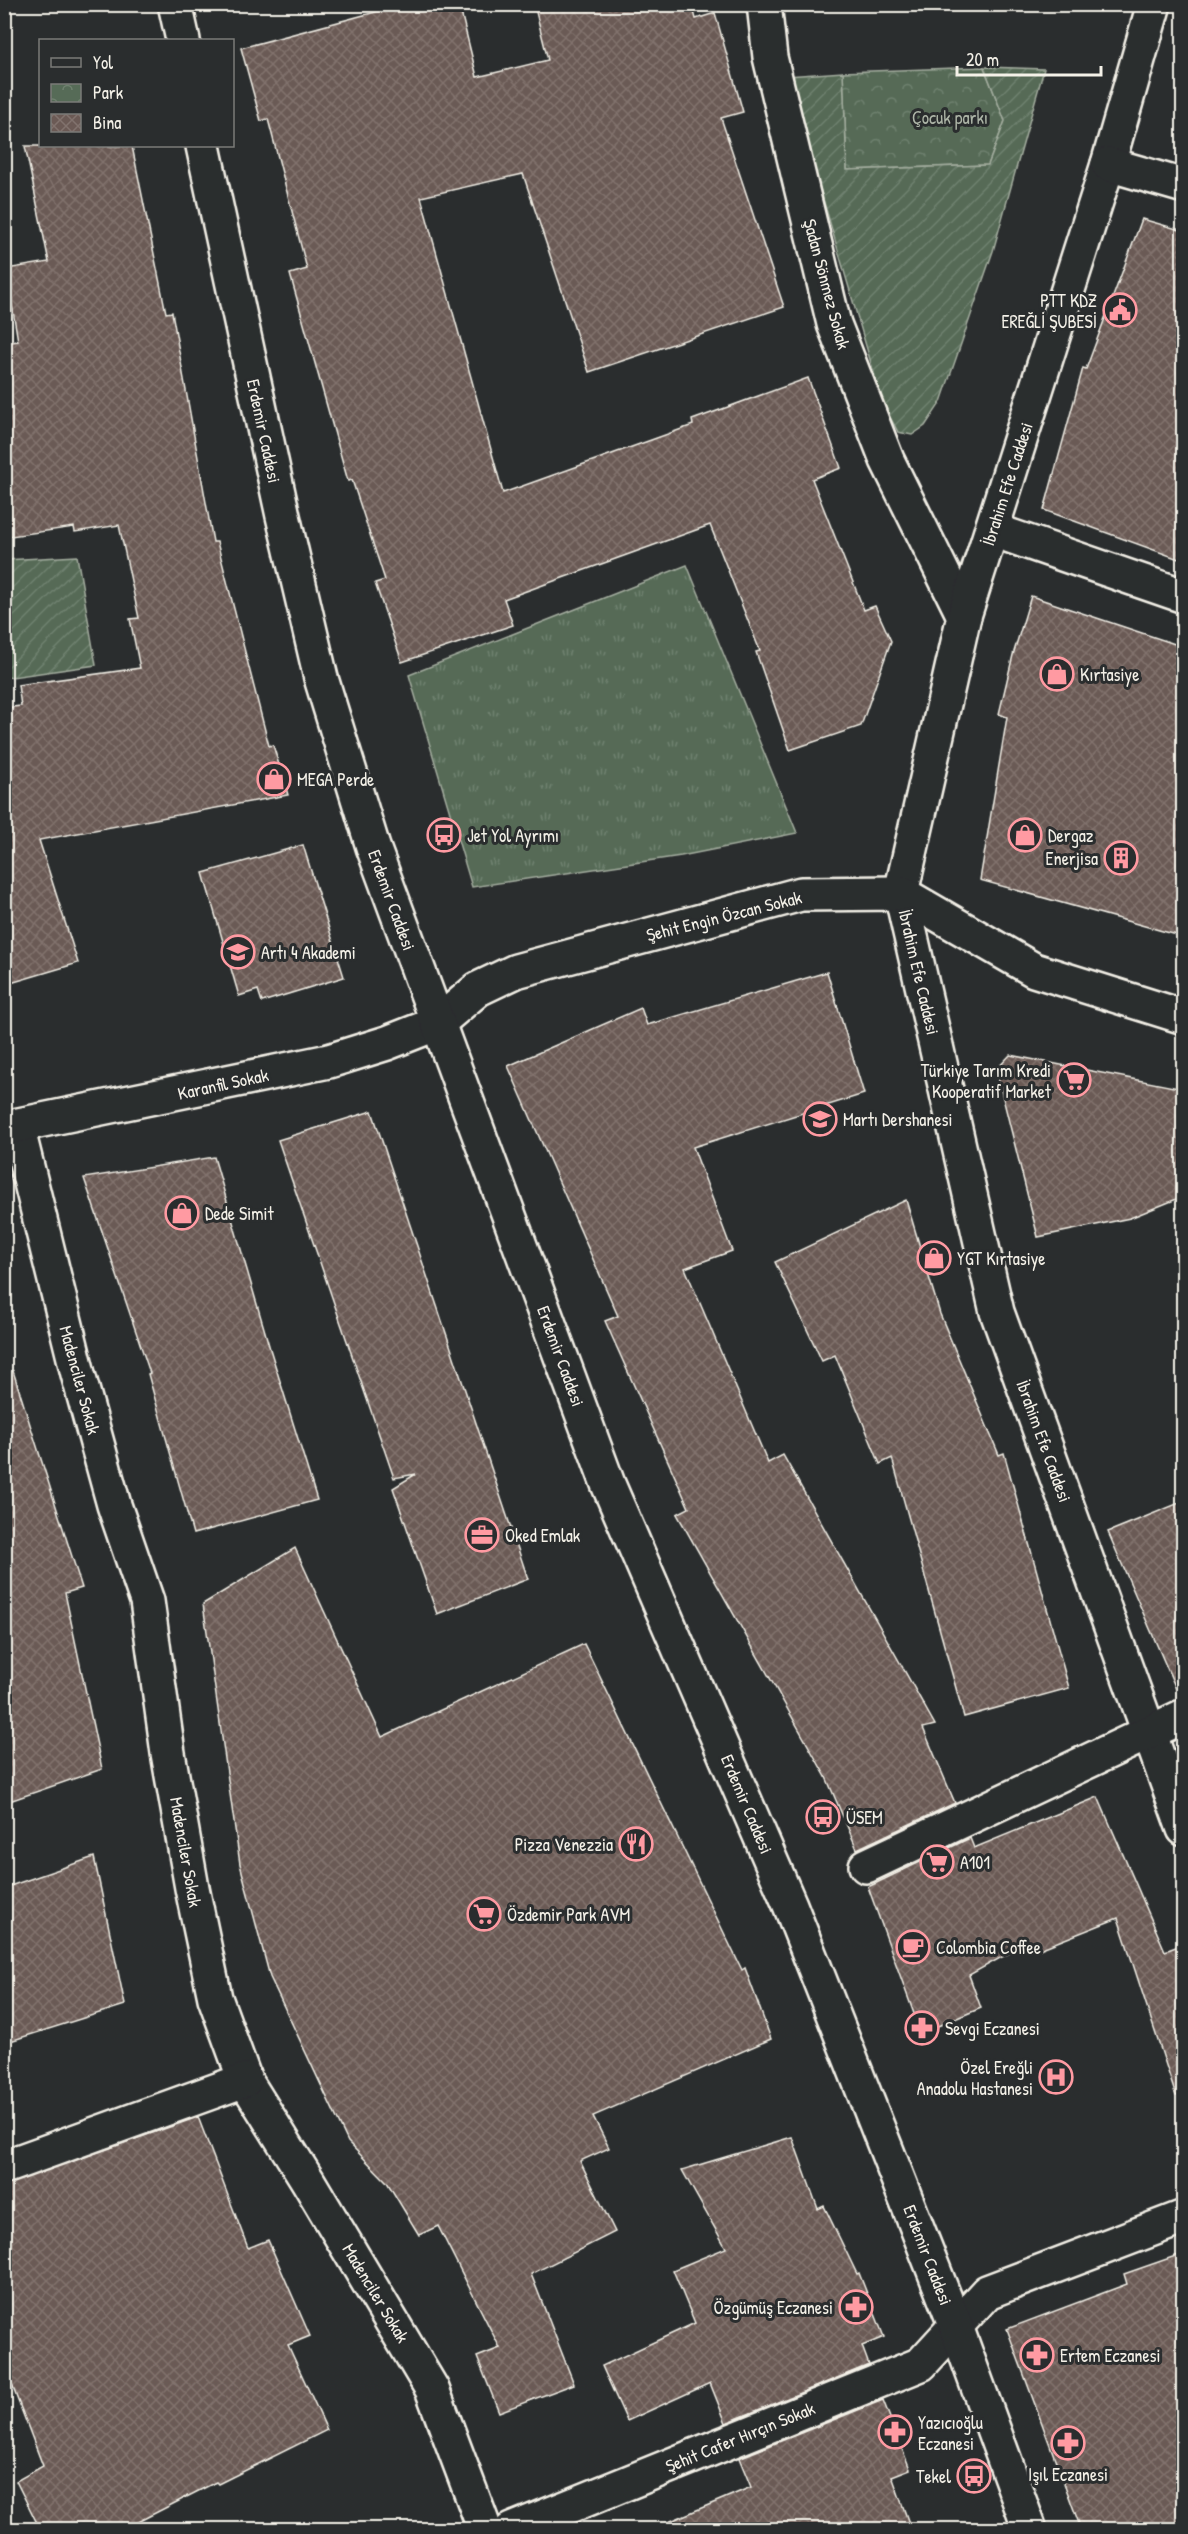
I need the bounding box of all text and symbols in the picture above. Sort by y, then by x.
legend [39,39,234,147]
scale bar [957,39,1101,77]
text: 20 m [966,47,999,72]
text: Yol [93,50,113,75]
text: Park [93,80,124,105]
park label: Çocuk parkı [912,105,988,130]
text: Bina [93,110,121,135]
street label: Şadan Sönmez Sokak [798,216,857,352]
place label: PTT KDZ EREĞLİ ŞUBESİ [1001,288,1097,334]
public building icon: PTT KDZ EREĞLİ ŞUBESİ [1102,292,1138,328]
street label: Erdemir Caddesi [241,377,287,485]
street label: İbrahim Efe Caddesi [975,419,1039,549]
shop icon: Kırtasiye [1039,656,1075,692]
place label: Kırtasiye [1080,662,1139,687]
shop icon: MEGA Perde [256,761,292,797]
place label: MEGA Perde [297,767,374,792]
bus stop icon: Jet Yol Ayrımı [426,817,462,853]
shop icon: Dergaz [1007,817,1043,853]
place label: Jet Yol Ayrımı [467,823,559,848]
place label: Dergaz [1048,823,1094,848]
building icon: Enerjisa [1103,840,1139,876]
street label: Erdemir Caddesi [362,846,422,954]
place label: Enerjisa [1046,846,1098,871]
street label: Şehit Engin Özcan Sokak [644,884,805,947]
street label: İbrahim Efe Caddesi [892,907,946,1037]
school or university icon: Artı 4 Akademi [220,934,256,970]
place label: Artı 4 Akademi [261,940,356,965]
place label: Türkiye Tarım Kredi Kooperatif Market [921,1058,1052,1104]
street label: Karanfil Sokak [175,1062,271,1106]
supermarket icon: Türkiye Tarım Kredi Kooperatif Market [1056,1062,1092,1098]
school or university icon: Martı Dershanesi [802,1101,838,1137]
place label: Martı Dershanesi [843,1107,953,1132]
shop icon: Dede Simit [164,1195,200,1231]
place label: Dede Simit [205,1201,275,1226]
shop icon: YGT Kırtasiye [916,1240,952,1276]
place label: YGT Kırtasiye [957,1246,1046,1271]
street label: Erdemir Caddesi [531,1302,591,1410]
street label: Madenciler Sokak [53,1323,107,1438]
street label: İbrahim Efe Caddesi [1010,1376,1078,1506]
office icon: Oked Emlak [464,1517,500,1553]
place label: Oked Emlak [505,1523,581,1548]
street label: Erdemir Caddesi [715,1751,779,1857]
street label: Madenciler Sokak [164,1795,208,1910]
bus stop icon: ÜSEM [805,1799,841,1835]
place label: ÜSEM [846,1805,883,1830]
restaurant icon: Pizza Venezzia [618,1826,654,1862]
place label: Pizza Venezzia [515,1832,613,1857]
supermarket icon: A101 [919,1844,955,1880]
place label: A101 [960,1850,990,1875]
supermarket icon: Özdemir Park AVM [466,1896,502,1932]
place label: Özdemir Park AVM [507,1902,630,1927]
cafe icon: Colombia Coffee [895,1929,931,1965]
place label: Colombia Coffee [936,1935,1041,1960]
pharmacy icon: Sevgi Eczanesi [904,2010,940,2046]
place label: Sevgi Eczanesi [945,2016,1040,2041]
place label: Özel Ereğli Anadolu Hastanesi [917,2055,1033,2101]
hospital icon: Özel Ereğli Anadolu Hastanesi [1038,2059,1074,2095]
street label: Erdemir Caddesi [897,2201,959,2309]
street label: Madenciler Sokak [337,2239,416,2348]
pharmacy icon: Özgümüş Eczanesi [838,2289,874,2325]
place label: Özgümüş Eczanesi [714,2295,833,2320]
pharmacy icon: Ertem Eczanesi [1019,2337,1055,2373]
place label: Ertem Eczanesi [1060,2343,1161,2368]
street label: Şehit Cafer Hırçın Sokak [662,2395,819,2478]
place label: Yazıcıoğlu Eczanesi [918,2410,983,2456]
pharmacy icon: Yazıcıoğlu Eczanesi [877,2414,913,2450]
pharmacy icon: Işıl Eczanesi [1050,2425,1086,2461]
bus stop icon: Tekel [956,2458,992,2494]
place label: Işıl Eczanesi [1028,2462,1108,2487]
place label: Tekel [916,2464,951,2489]

